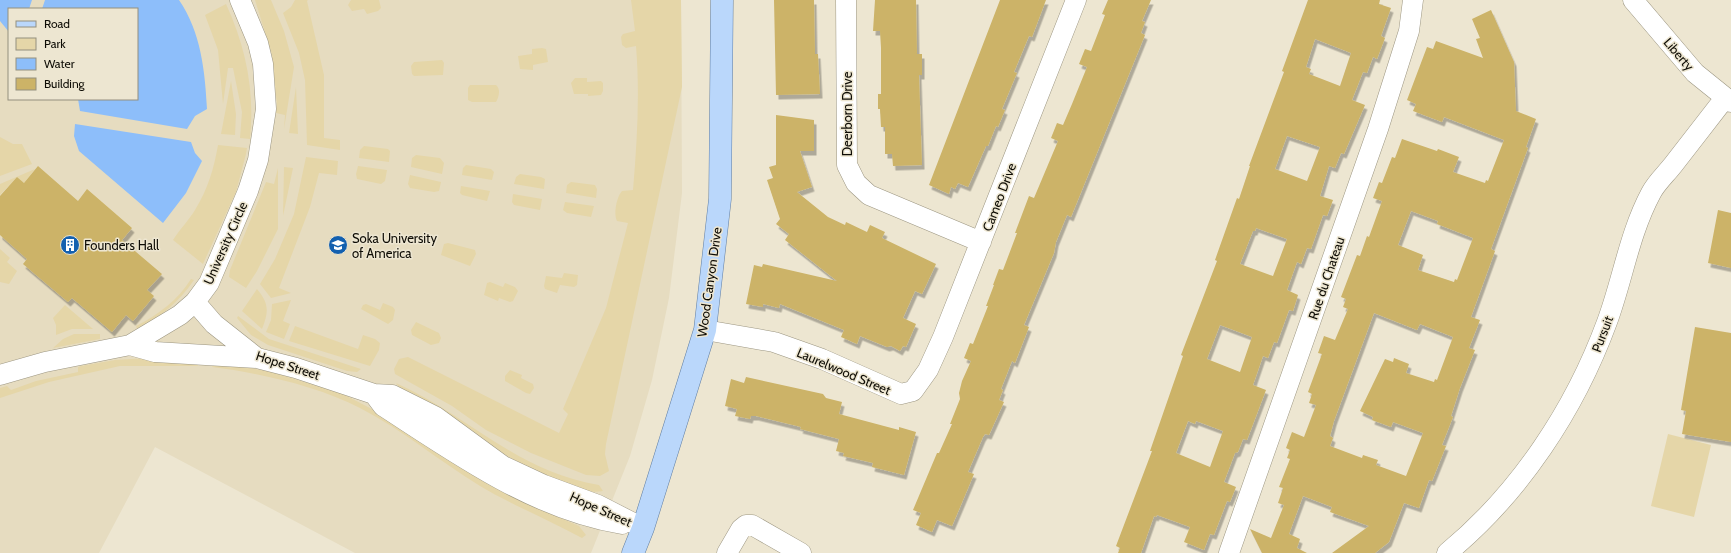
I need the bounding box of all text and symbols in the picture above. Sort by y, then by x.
legend [8,8,138,100]
text: Road [44,16,70,31]
street label: Liberty [1660,34,1698,74]
text: Park [44,36,66,51]
text: Water [44,56,75,71]
street label: Deerborn Drive [839,71,855,156]
text: Building [44,76,86,91]
street label: Cameo Drive [979,160,1019,233]
street label: University Circle [200,199,251,287]
street label: Wood Canyon Drive [693,226,725,338]
place label: Soka University of America [352,230,437,261]
building icon: Founders Hall [59,234,81,256]
school or university icon: Soka University of America [327,234,349,256]
street label: Rue du Chateau [1304,234,1348,321]
place label: Founders Hall [84,237,159,253]
street label: Pursuit [1588,313,1616,354]
street label: Laurelwood Street [795,344,894,398]
street label: Hope Street [254,347,323,383]
street label: Hope Street [567,488,635,530]

